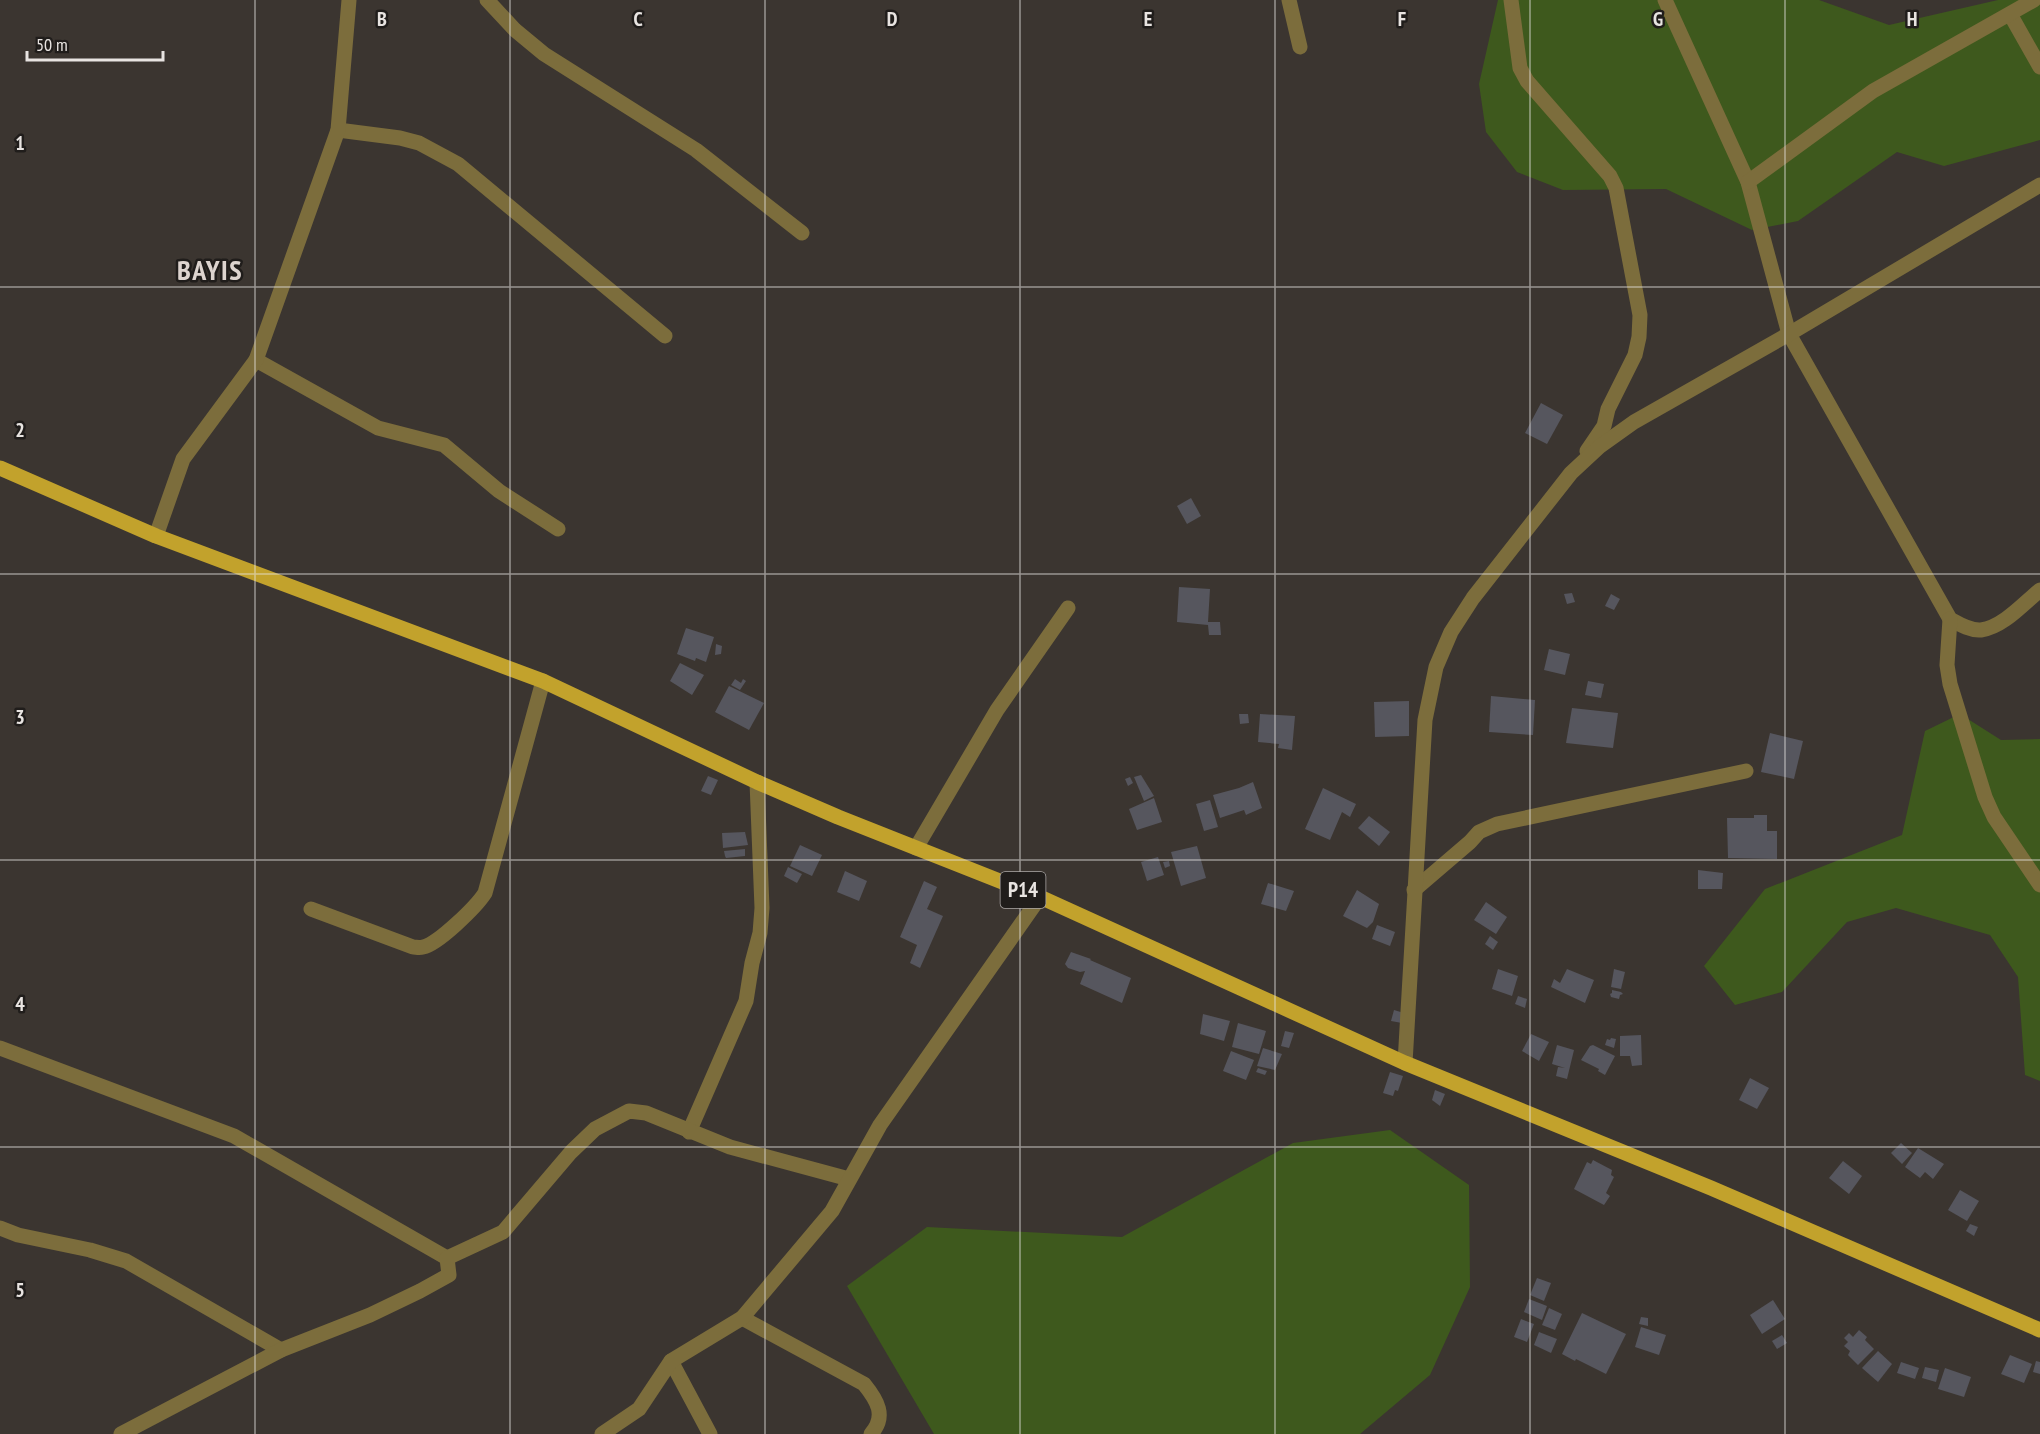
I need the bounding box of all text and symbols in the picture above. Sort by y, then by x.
text: B [377,6,387,32]
text: C [633,6,643,32]
text: D [887,6,898,32]
text: E [1144,6,1152,32]
text: F [1398,6,1406,32]
text: G [1653,6,1663,32]
text: H [1907,6,1917,32]
scale bar [27,24,164,62]
text: 50 m [36,33,68,56]
text: 1 [15,130,25,156]
district label: BAYIS [177,251,243,288]
text: 2 [15,417,25,443]
text: 3 [15,704,25,730]
road number: P14 [1000,872,1046,908]
text: 4 [15,991,25,1017]
text: 5 [15,1277,25,1303]

